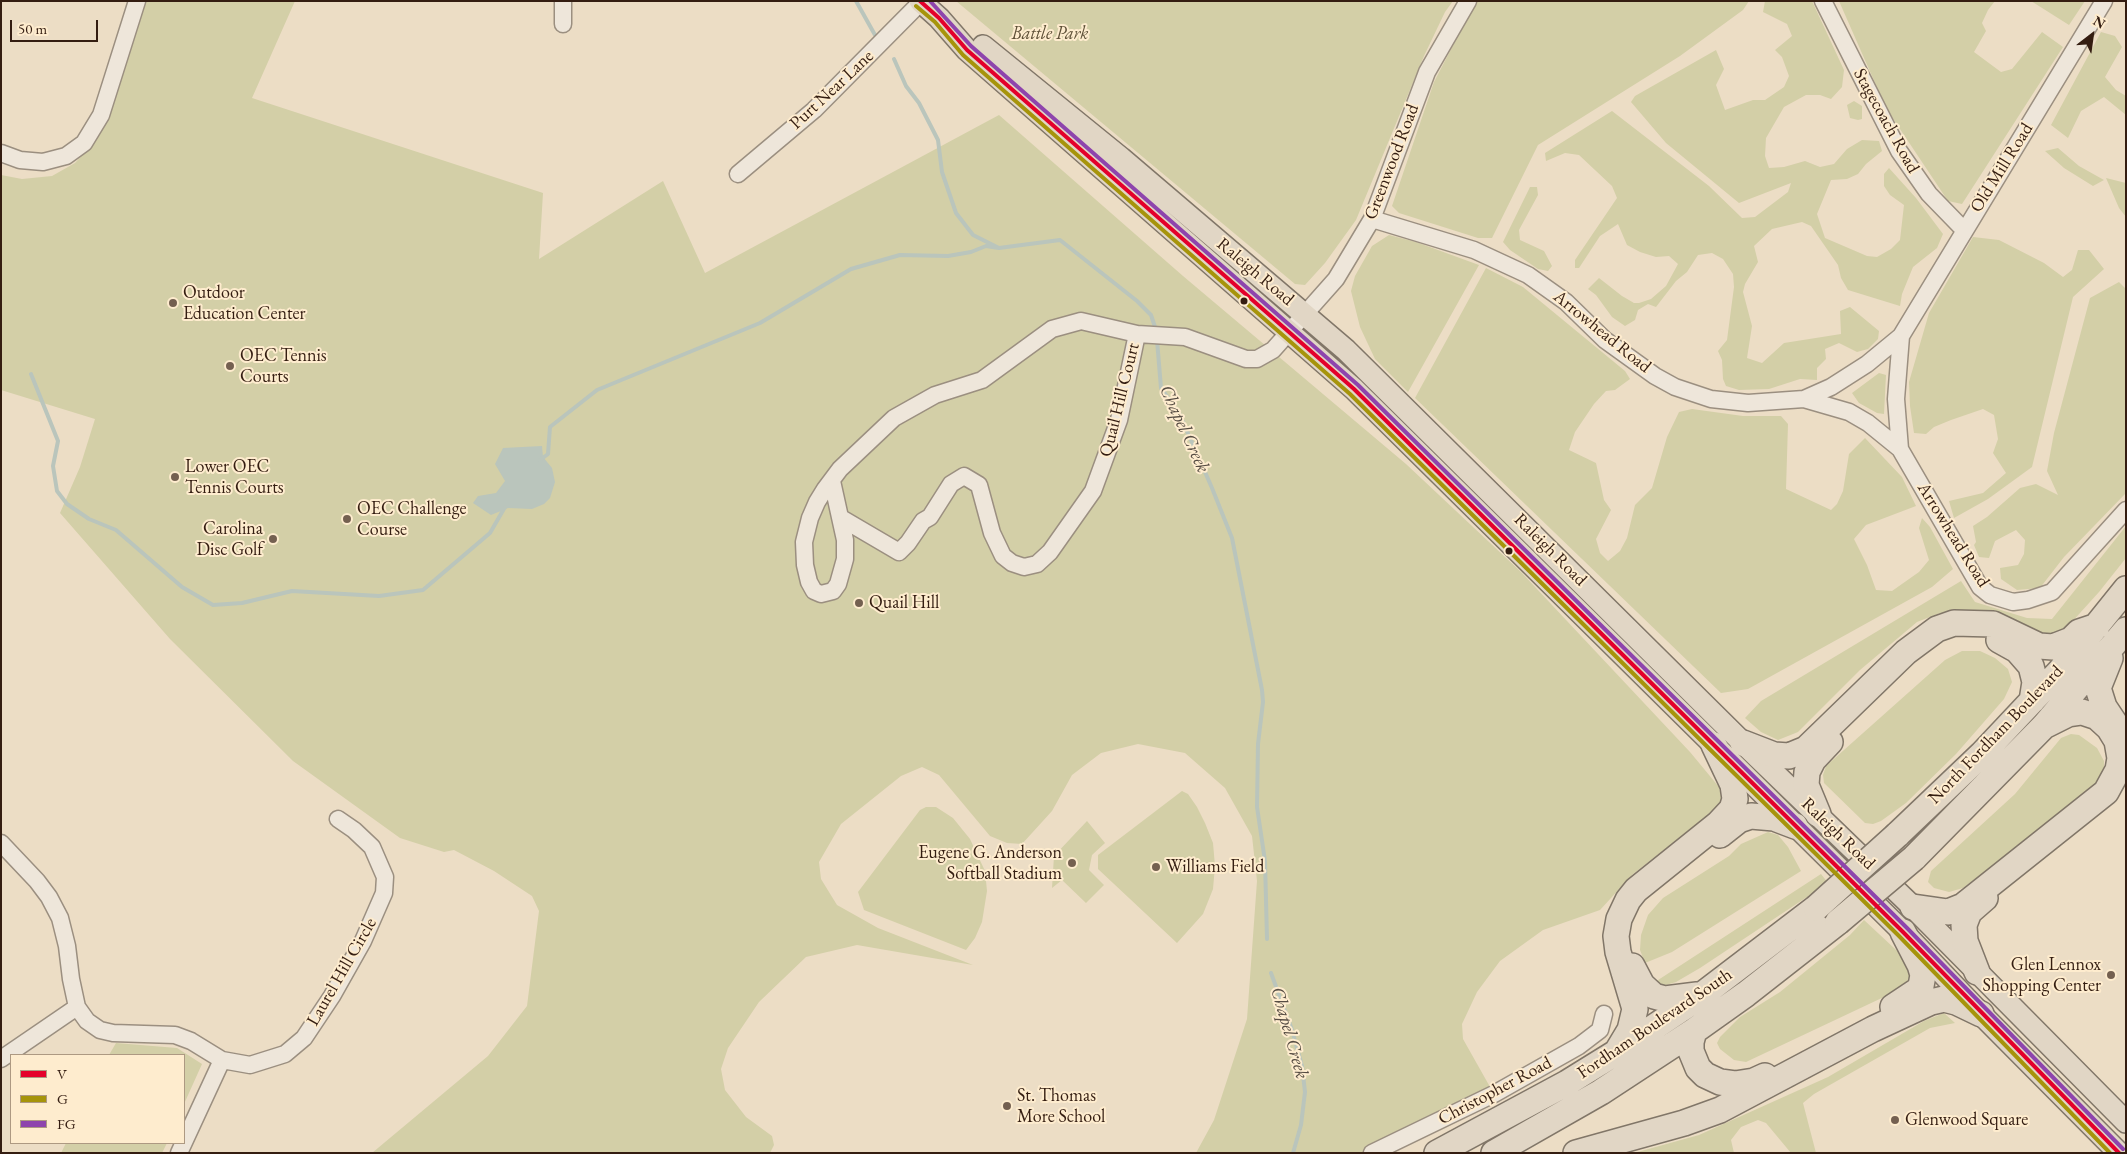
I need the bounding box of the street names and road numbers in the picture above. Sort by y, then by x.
street label: Purt Near Lane [786,46,878,134]
street label: Stagecoach Road [1848,65,1924,177]
street label: Greenwood Road [1360,101,1424,223]
street label: Old Mill Road [1966,119,2038,217]
street label: Raleigh Road [1212,233,1298,311]
street label: Arrowhead Road [1549,286,1655,378]
street label: Quail Hill Court [1095,341,1145,459]
street label: Arrowhead Road [1912,479,1994,591]
street label: Raleigh Road [1509,509,1591,591]
street label: North Fordham Boulevard [1924,661,2068,809]
street label: Raleigh Road [1797,794,1879,874]
street label: Laurel Hill Circle [302,914,382,1030]
street label: Fordham Boulevard South [1573,964,1737,1084]
street label: Christopher Road [1435,1052,1555,1130]

